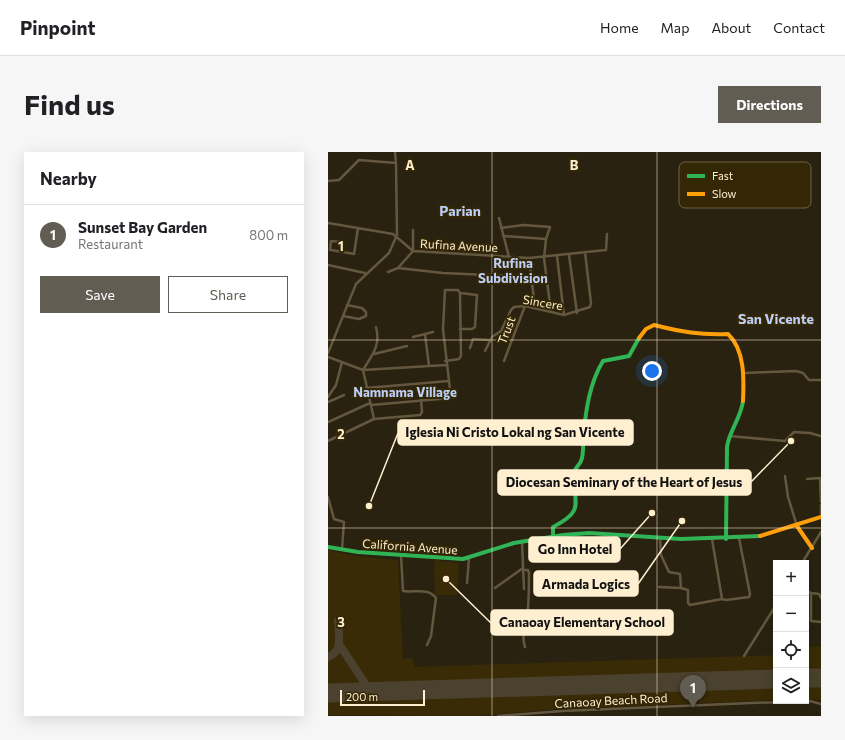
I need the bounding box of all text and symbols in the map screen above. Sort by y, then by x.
text: Pinpoint [20,16,96,39]
text: Home [600,19,639,36]
text: Map [661,19,689,36]
text: About [711,19,751,36]
text: Contact [773,19,825,36]
button: Directions [718,86,821,123]
text: Find us [24,87,115,121]
text: A [405,157,415,173]
text: B [570,157,579,173]
legend [679,162,811,208]
text: Nearby [40,168,97,189]
text: Fast [712,169,734,182]
text: Slow [712,187,737,200]
district label: Parian [439,202,481,219]
text: Sunset Bay Garden [78,218,207,236]
text: 1 [50,227,56,243]
text: 800 m [249,227,288,243]
text: Restaurant [78,236,143,252]
street label: Rufina Avenue [420,236,498,254]
text: 1 [338,238,344,254]
district label: Rufina Subdivision [478,255,548,286]
button: Save [40,276,160,313]
button: Share [168,276,288,313]
street label: Sincere [522,292,564,312]
district label: San Vicente [738,310,814,327]
street label: Trust [494,314,518,346]
your location [642,361,662,381]
district label: Namnama Village [353,384,457,400]
callout: Iglesia Ni Cristo Lokal ng San Vicente [398,420,633,445]
text: Iglesia Ni Cristo Lokal ng San Vicente [405,424,625,440]
text: 2 [337,426,345,442]
callout: Diocesan Seminary of the Heart of Jesus [498,470,751,495]
text: Diocesan Seminary of the Heart of Jesus [506,474,742,490]
street label: California Avenue [362,536,458,556]
callout: Go Inn Hotel [529,537,620,562]
text: Go Inn Hotel [538,541,612,557]
map controls [773,560,809,704]
button: + [773,560,809,596]
callout: Armada Logics [534,571,638,596]
text: Armada Logics [542,576,630,592]
button: − [773,596,809,632]
callout: Canaoay Elementary School [491,610,673,635]
text: 3 [337,614,345,630]
text: Canaoay Elementary School [499,614,665,630]
button: locate [773,632,809,668]
button: layers [773,668,809,704]
pin: 1 [680,675,706,708]
scale bar [340,688,425,707]
text: 200 m [346,690,378,703]
street label: Canaoay Beach Road [554,690,668,710]

